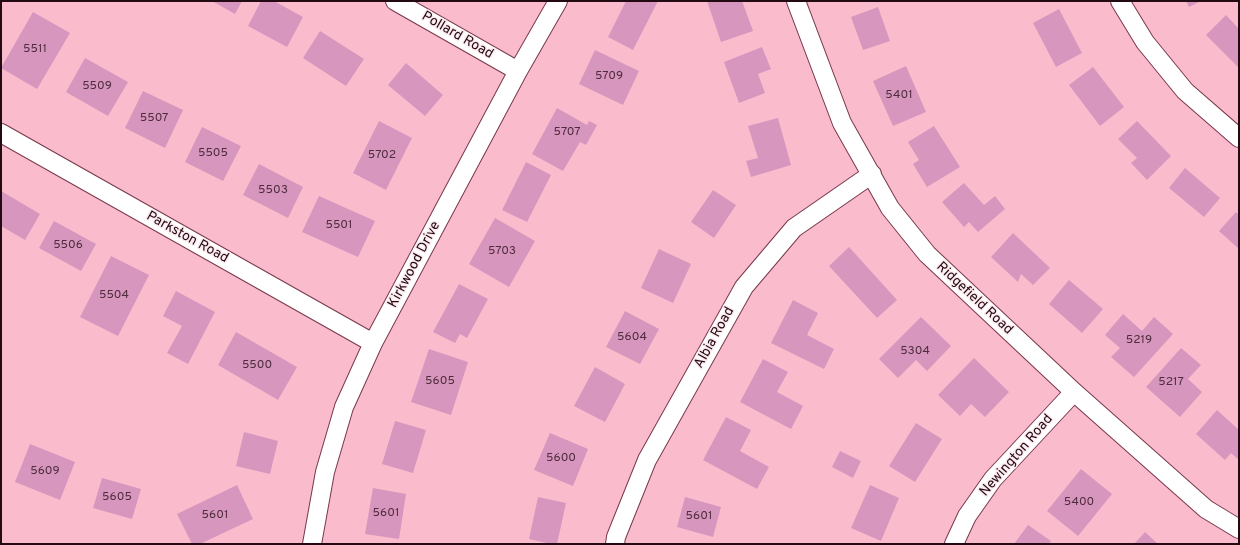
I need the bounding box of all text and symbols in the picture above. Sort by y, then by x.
street label: Pollard Road [418,9,496,63]
house number: 5511 [23,43,47,57]
house number: 5709 [595,70,623,84]
house number: 5509 [82,80,112,94]
house number: 5401 [885,89,913,103]
house number: 5507 [140,112,168,126]
house number: 5707 [554,126,580,140]
house number: 5505 [198,147,228,161]
house number: 5702 [368,149,396,163]
house number: 5503 [258,184,288,198]
street label: Parkston Road [143,208,231,268]
house number: 5501 [325,219,353,233]
street label: Kirkwood Drive [385,219,445,311]
house number: 5506 [53,239,83,253]
house number: 5703 [488,245,516,259]
street label: Ridgefield Road [932,259,1016,339]
house number: 5504 [99,289,129,303]
street label: Albia Road [691,304,739,372]
house number: 5604 [617,331,647,345]
house number: 5219 [1126,334,1152,348]
house number: 5304 [900,345,930,359]
house number: 5500 [242,359,272,373]
house number: 5605 [425,375,455,389]
house number: 5217 [1158,376,1184,390]
street label: Newington Road [977,411,1057,501]
house number: 5600 [546,452,576,466]
house number: 5609 [30,465,60,479]
house number: 5605 [102,491,132,505]
house number: 5400 [1064,496,1094,510]
house number: 5601 [373,507,399,521]
house number: 5601 [202,509,228,523]
house number: 5601 [686,510,712,524]

